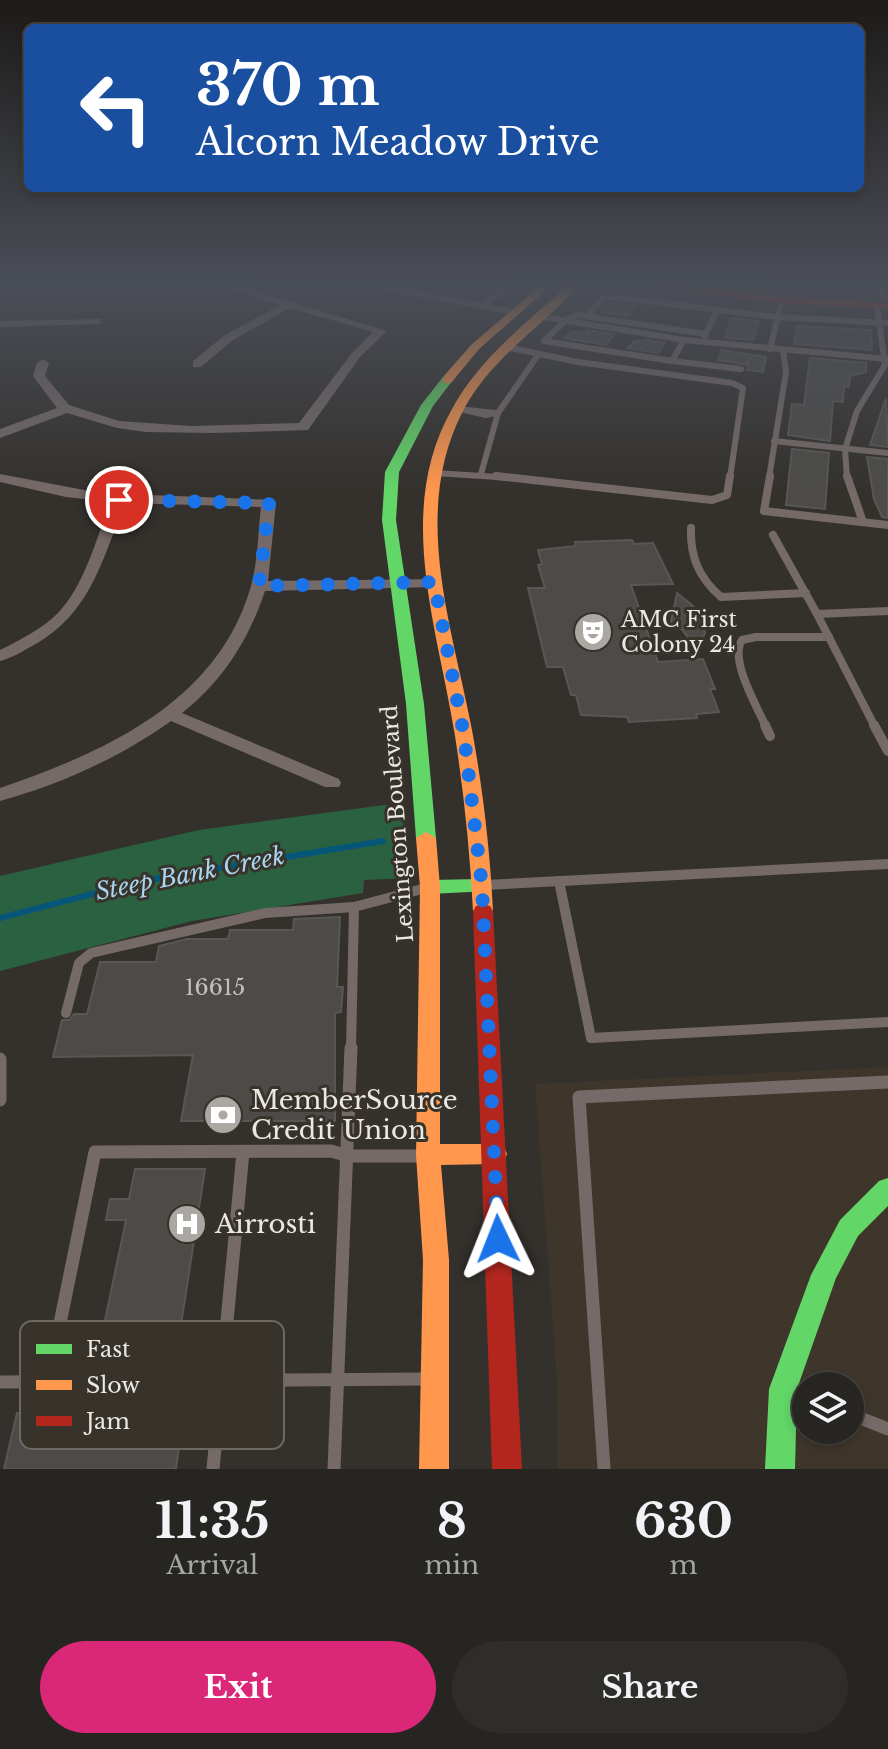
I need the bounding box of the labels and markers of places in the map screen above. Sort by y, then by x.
pin [85,466,153,534]
place label: AMC First Colony 24 [620,606,737,658]
theatre icon: AMC First Colony 24 [572,611,614,653]
place label: MemberSource Credit Union [251,1084,458,1146]
bank icon: MemberSource Credit Union [202,1094,244,1136]
hospital icon: Airrosti [166,1203,208,1245]
place label: Airrosti [214,1208,316,1240]

